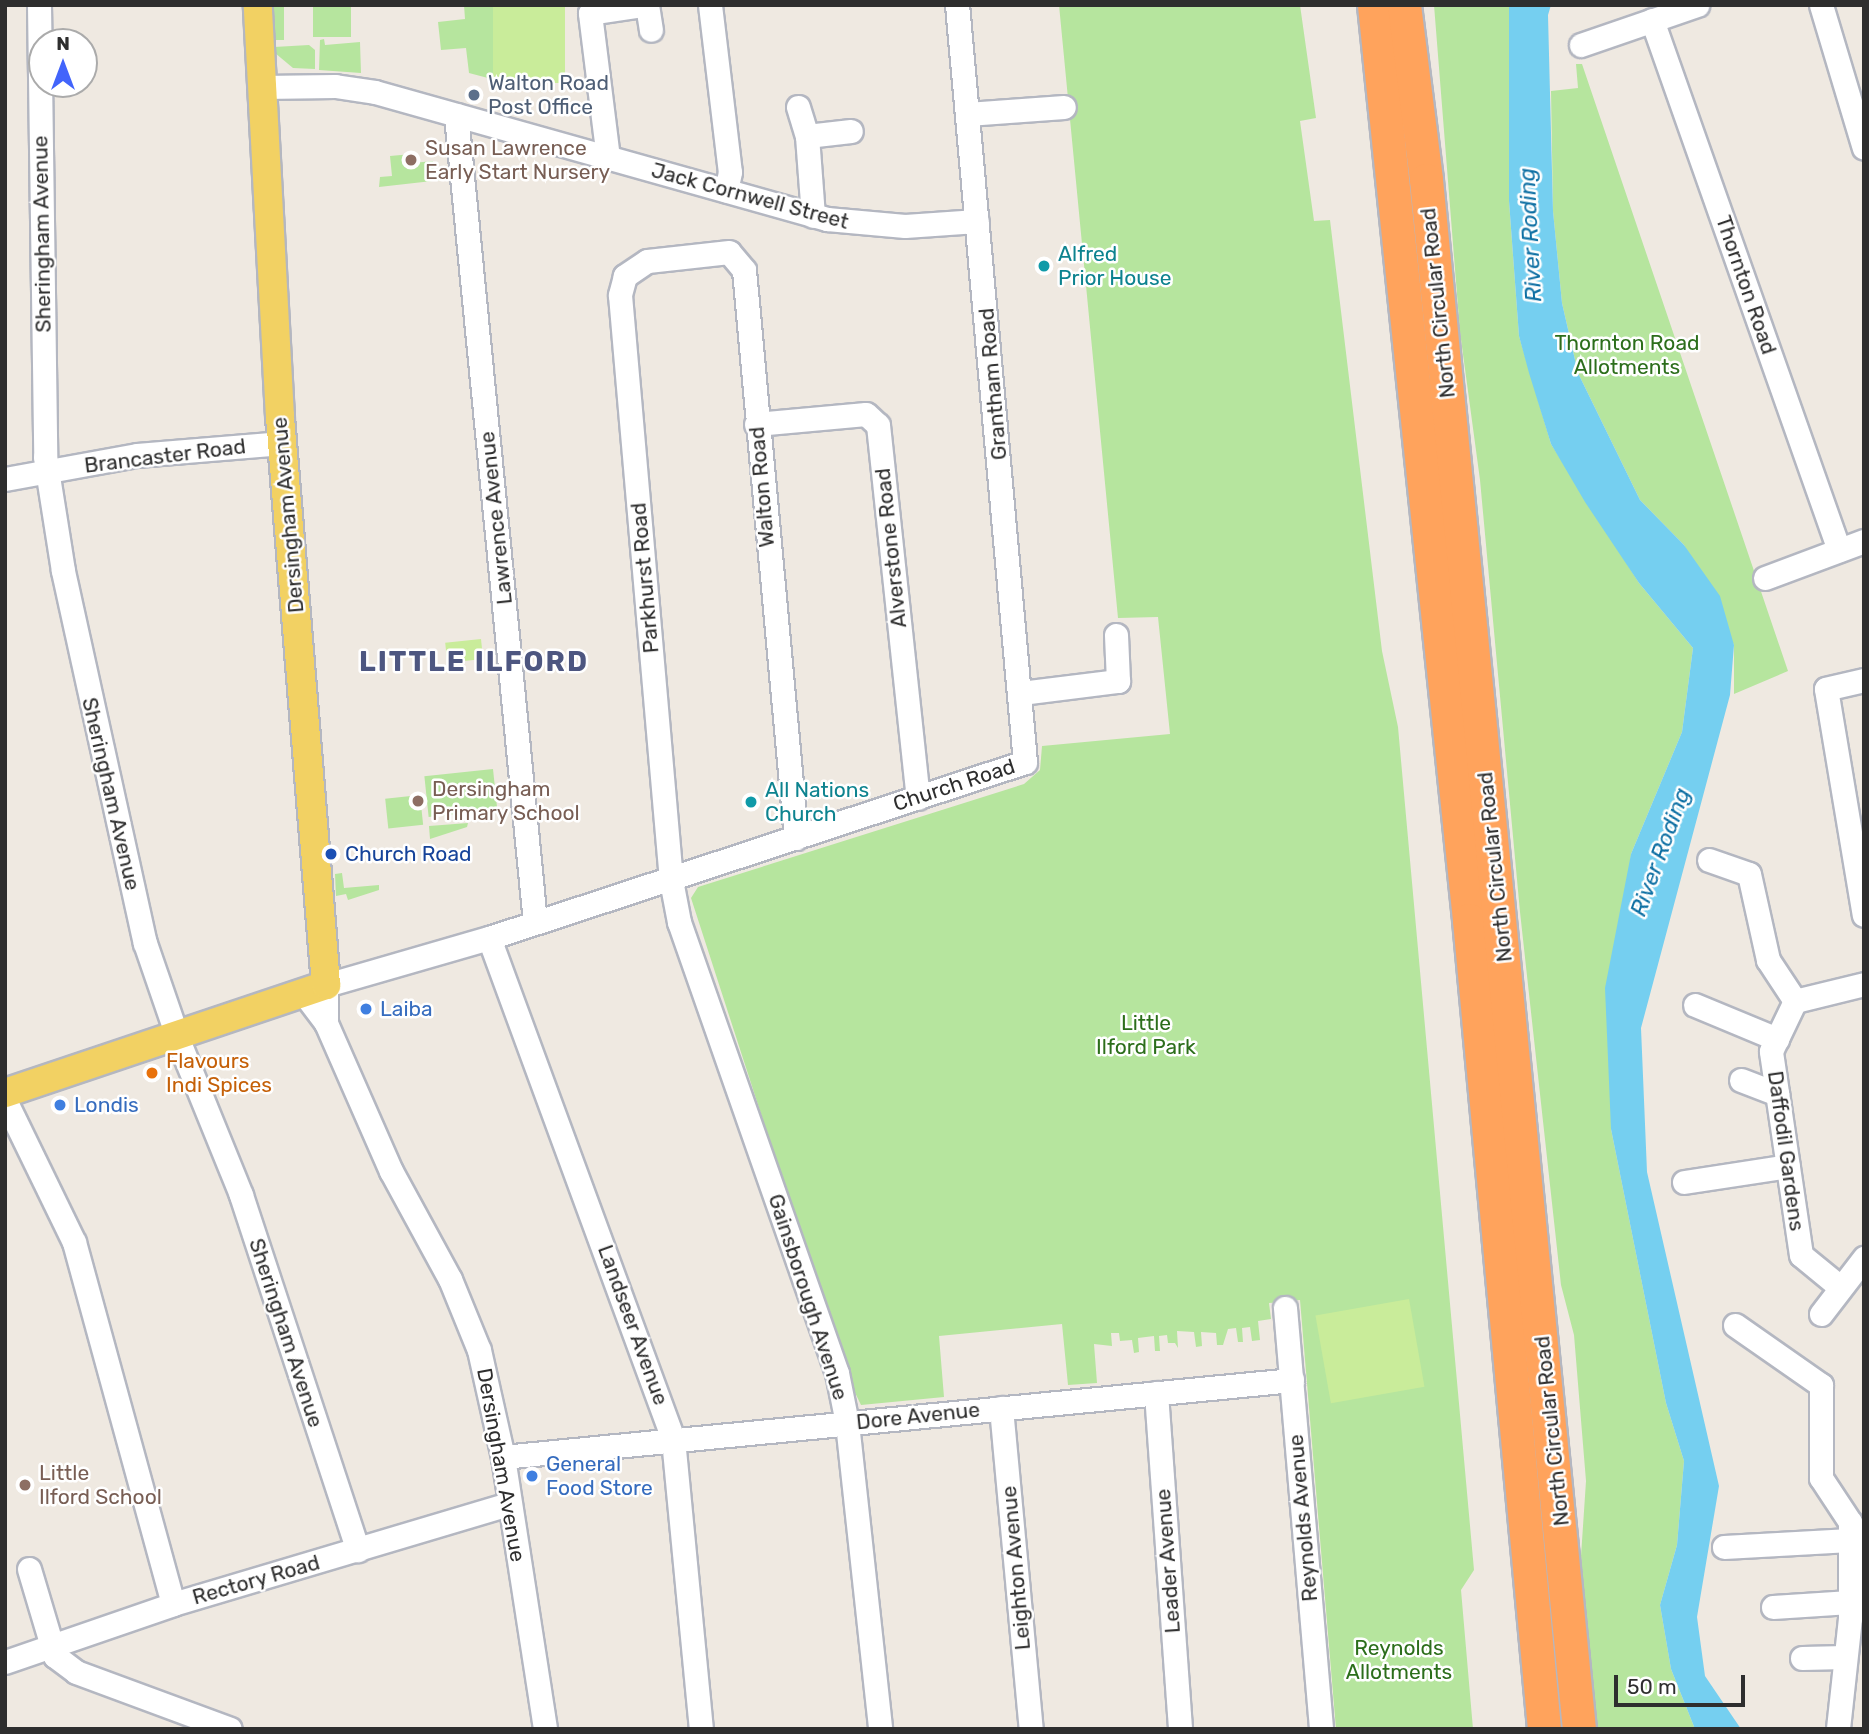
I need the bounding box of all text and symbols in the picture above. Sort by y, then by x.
north arrow [28,28,98,98]
text: N [56,32,70,55]
place label: Walton Road Post Office [488,70,609,120]
marker: Walton Road Post Office [466,87,482,103]
street label: Sheringham Avenue [28,135,56,333]
place label: Susan Lawrence Early Start Nursery [425,135,611,185]
marker: Susan Lawrence Early Start Nursery [403,152,419,168]
street label: Jack Cornwell Street [649,158,851,234]
water label: River Roding [1513,167,1547,303]
street label: North Circular Road [1415,206,1461,400]
street label: Thornton Road [1710,212,1782,358]
place label: Alfred Prior House [1058,241,1172,291]
marker: Alfred Prior House [1036,258,1052,274]
street label: Grantham Road [974,307,1012,461]
park label: Thornton Road Allotments [1554,330,1700,380]
street label: Dersingham Avenue [267,416,309,614]
street label: Walton Road [744,426,780,548]
street label: Lawrence Avenue [474,430,518,606]
street label: Brancaster Road [83,434,247,478]
street label: Alverstone Road [870,467,912,629]
street label: Parkhurst Road [626,502,664,654]
district label: LITTLE ILFORD [361,645,587,679]
street label: Sheringham Avenue [76,695,146,893]
street label: Church Road [890,753,1018,817]
street label: North Circular Road [1472,770,1518,964]
place label: Dersingham Primary School [432,776,580,826]
place label: All Nations Church [765,777,869,827]
water label: River Roding [1624,784,1696,920]
marker: Dersingham Primary School [410,793,426,809]
marker: All Nations Church [743,794,759,810]
place label: Church Road [345,841,471,867]
marker: Church Road [323,846,339,862]
place label: Laiba [380,996,433,1022]
marker: Laiba [358,1001,374,1017]
park label: Little Ilford Park [1096,1010,1196,1060]
place label: Flavours Indi Spices [166,1048,272,1098]
marker: Flavours Indi Spices [144,1065,160,1081]
street label: Daffodil Gardens [1762,1069,1810,1233]
place label: Londis [74,1092,139,1118]
marker: Londis [52,1097,68,1113]
street label: Gainsborough Avenue [763,1191,853,1403]
street label: Sheringham Avenue [243,1235,329,1431]
street label: Landseer Avenue [592,1241,674,1409]
street label: North Circular Road [1529,1334,1575,1528]
street label: Dersingham Avenue [471,1366,531,1564]
street label: Dore Avenue [855,1397,981,1435]
street label: Reynolds Avenue [1283,1433,1323,1603]
place label: General Food Store [546,1451,653,1501]
place label: Little Ilford School [39,1460,162,1510]
marker: General Food Store [524,1468,540,1484]
marker: Little Ilford School [17,1477,33,1493]
street label: Leighton Avenue [996,1485,1036,1651]
street label: Leader Avenue [1150,1487,1186,1635]
street label: Rectory Road [189,1550,323,1610]
park label: Reynolds Allotments [1346,1635,1452,1685]
scale bar [1617,1660,1748,1704]
text: 50 m [1627,1674,1677,1699]

